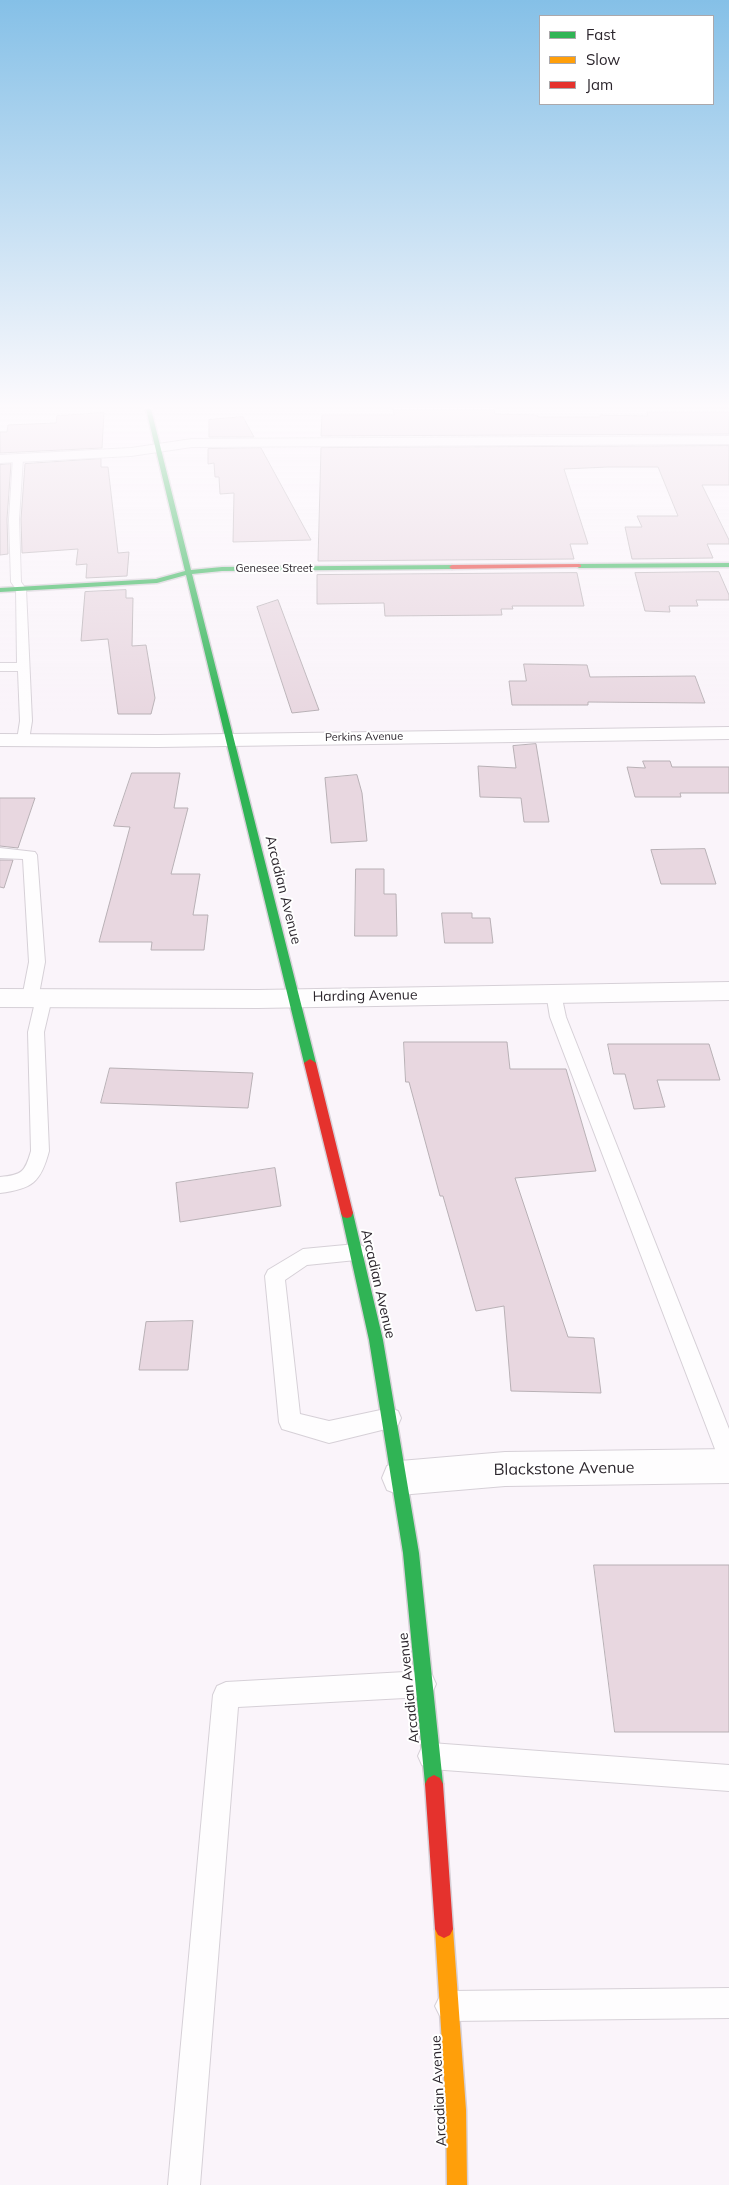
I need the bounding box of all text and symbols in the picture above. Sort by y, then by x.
legend [539,15,714,105]
text: Fast [586,25,616,44]
text: Slow [586,50,620,69]
text: Jam [586,75,613,94]
street label: Genesee Street [235,562,313,576]
street label: Perkins Avenue [325,730,403,744]
street label: Arcadian Avenue [261,834,305,946]
street label: Harding Avenue [312,987,418,1005]
street label: Arcadian Avenue [357,1228,399,1340]
street label: Blackstone Avenue [493,1458,635,1480]
street label: Arcadian Avenue [395,1632,423,1744]
street label: Arcadian Avenue [428,2035,450,2147]

